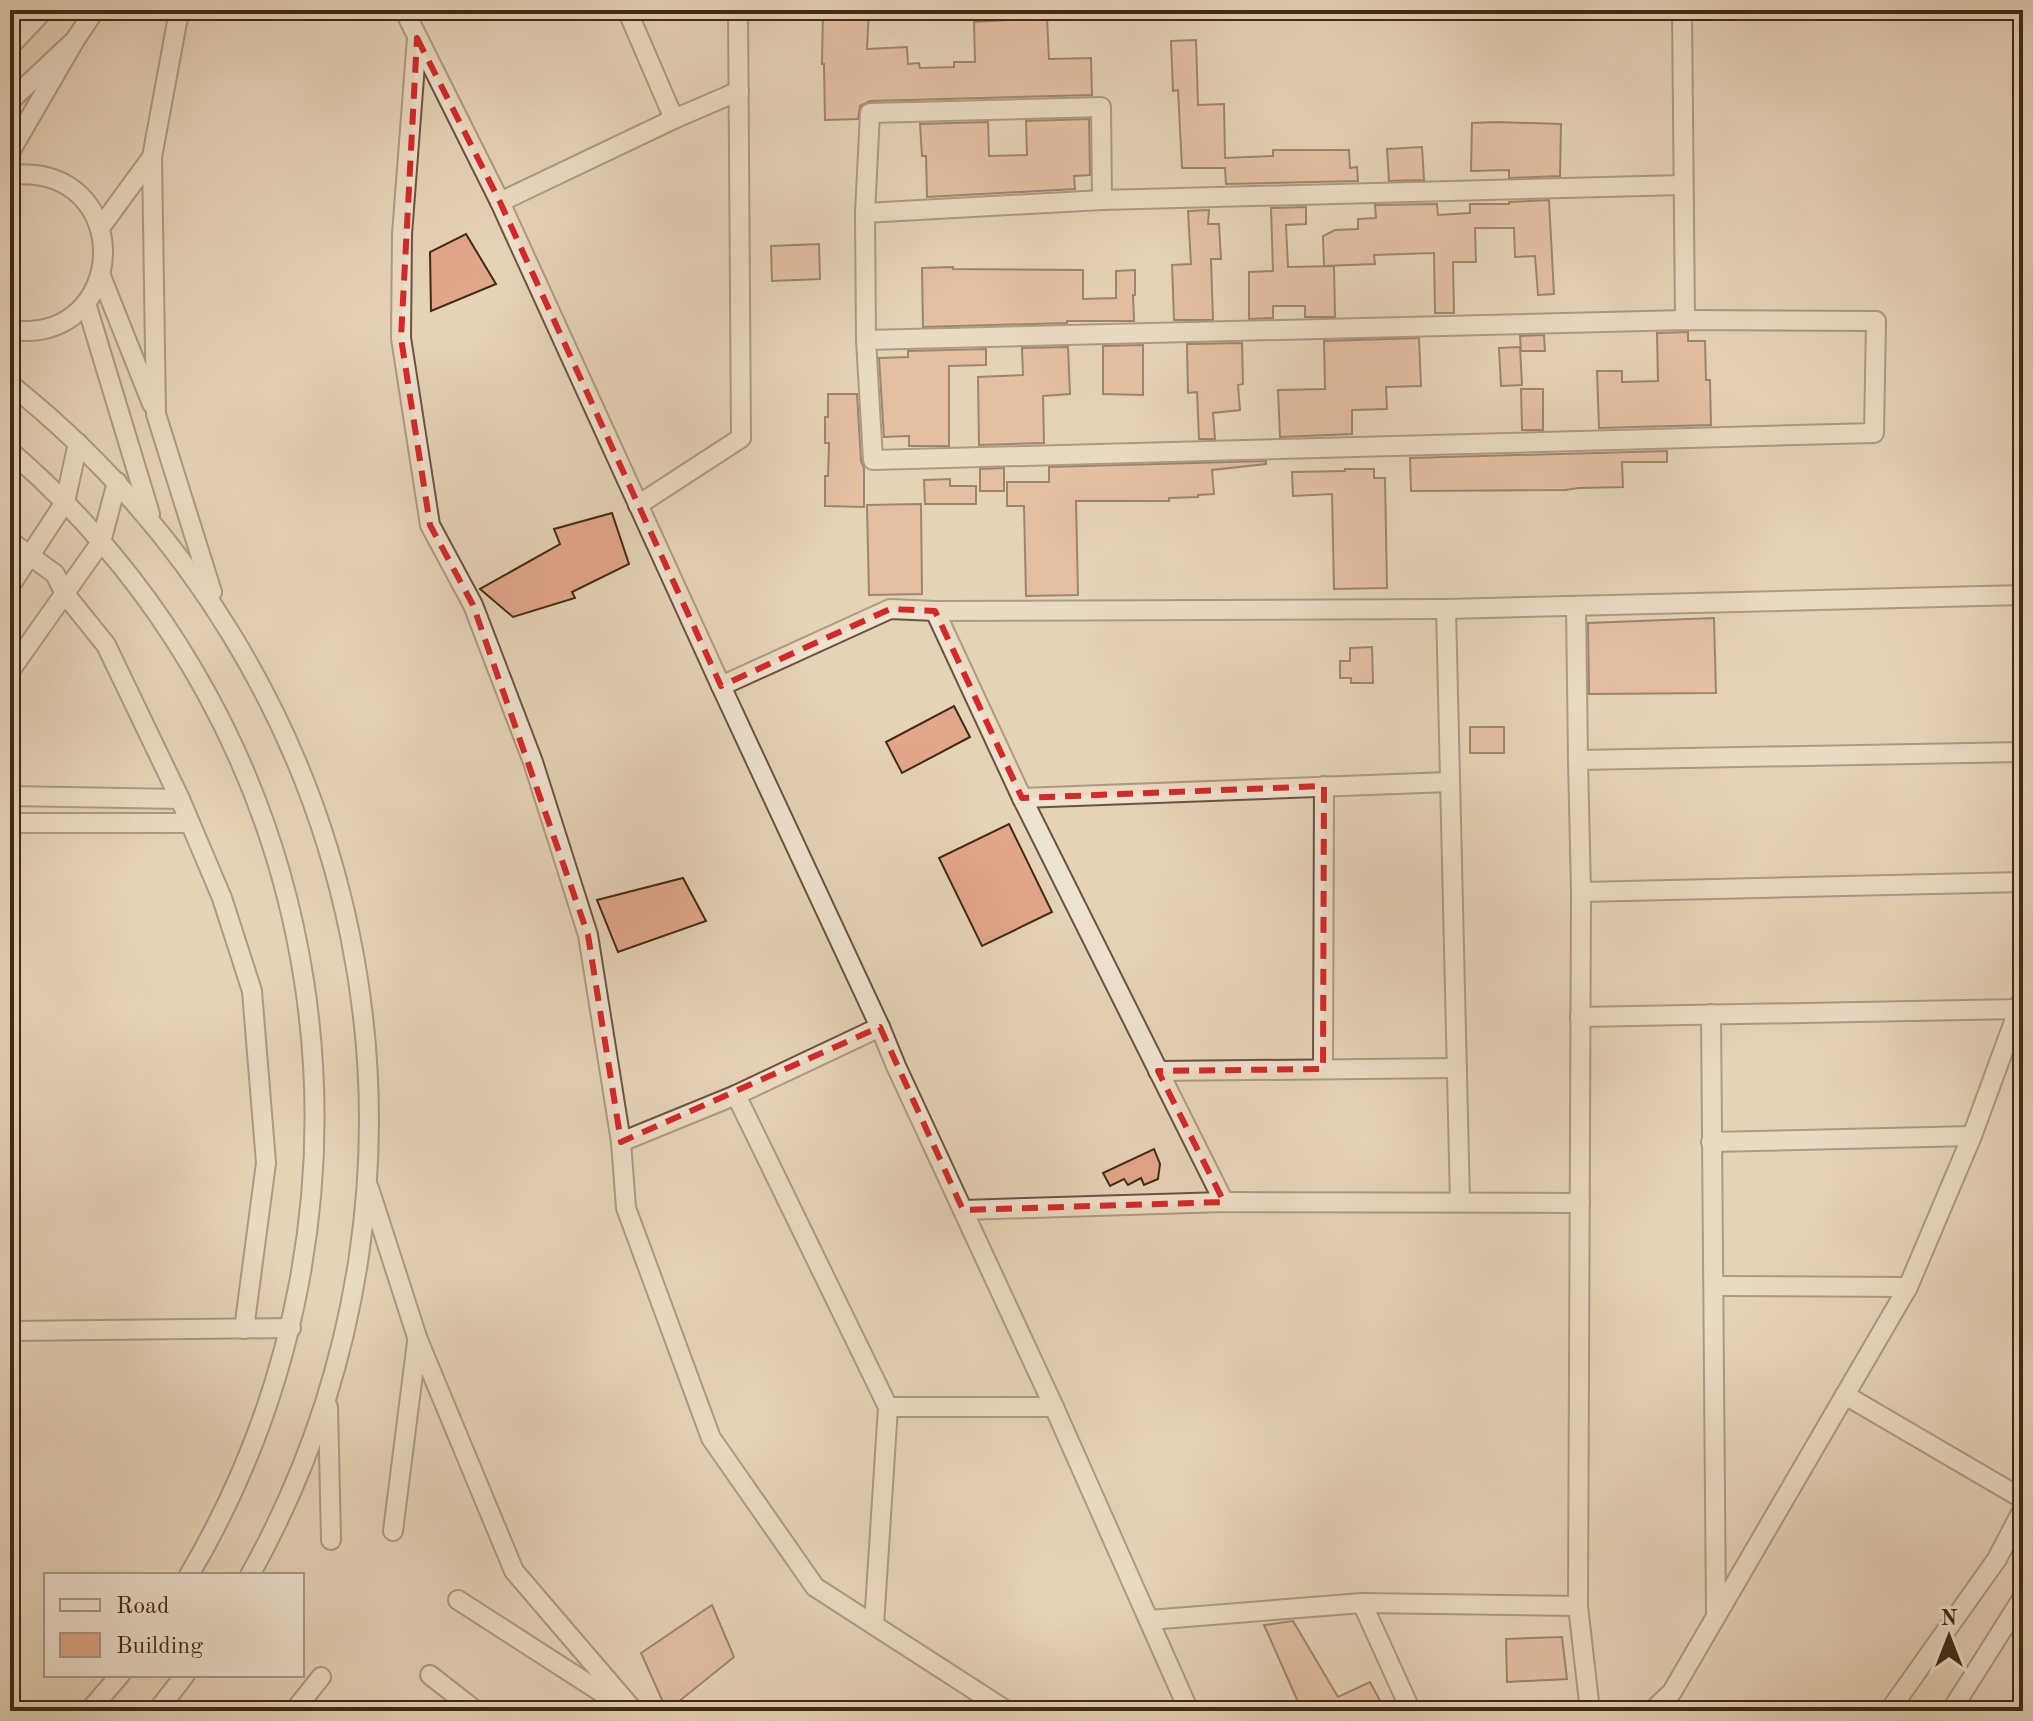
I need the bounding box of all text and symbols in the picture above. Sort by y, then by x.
legend [44,1573,304,1677]
text: Road [116,1595,169,1619]
north arrow [1909,1597,1989,1677]
text: N [1941,1608,1958,1630]
text: Building [116,1635,203,1659]

